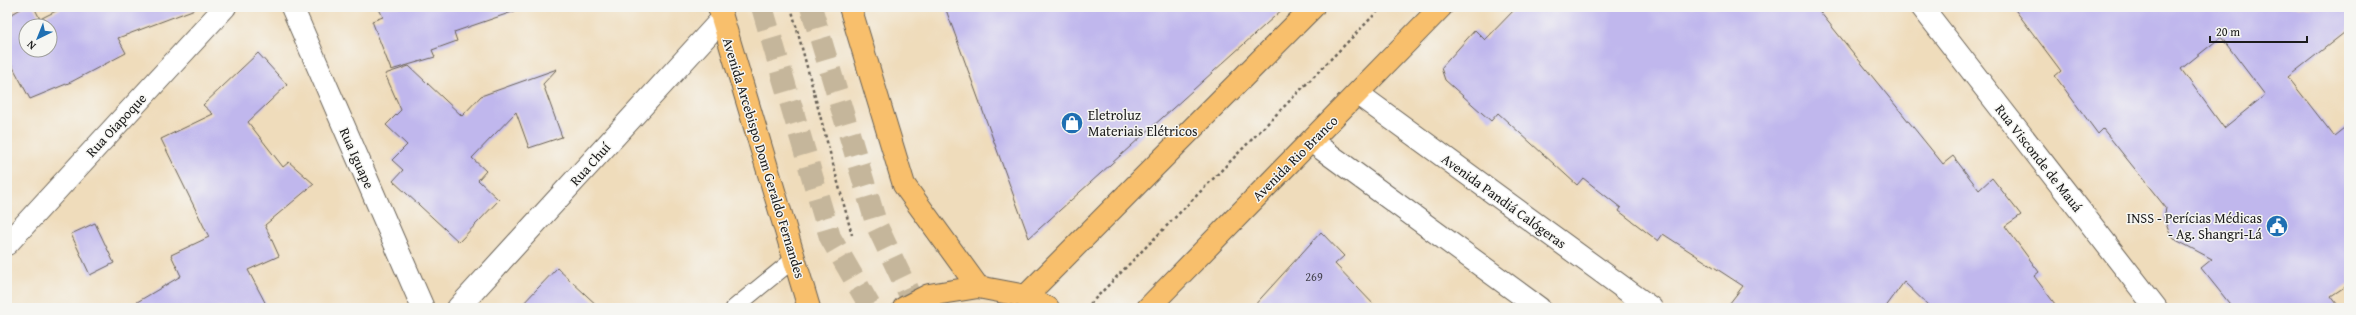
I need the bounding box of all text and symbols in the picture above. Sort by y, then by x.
north arrow [18,18,58,58]
scale bar [2210,18,2307,44]
text: 20 m [2216,23,2240,40]
street label: Avenida Arcebispo Dom Geraldo Fernandes [718,35,810,281]
text: N [23,37,39,54]
street label: Rua Oiapoque [81,88,151,161]
street label: Rua Visconde de Mauá [1991,100,2088,216]
place label: Eletroluz Materiais Elétricos [1088,105,1198,141]
shop icon: Eletroluz Materiais Elétricos [1059,110,1085,136]
street label: Avenida Rio Branco [1248,111,1342,205]
street label: Rua Iguape [335,124,380,192]
street label: Rua Chuí [565,137,616,190]
street label: Avenida Pandiá Calógeras [1438,149,1570,253]
place label: INSS - Perícias Médicas - Ag. Shangri-Lá [2127,208,2262,244]
public building icon: INSS - Perícias Médicas - Ag. Shangri-Lá [2264,213,2290,239]
house number: 269 [1305,268,1323,285]

